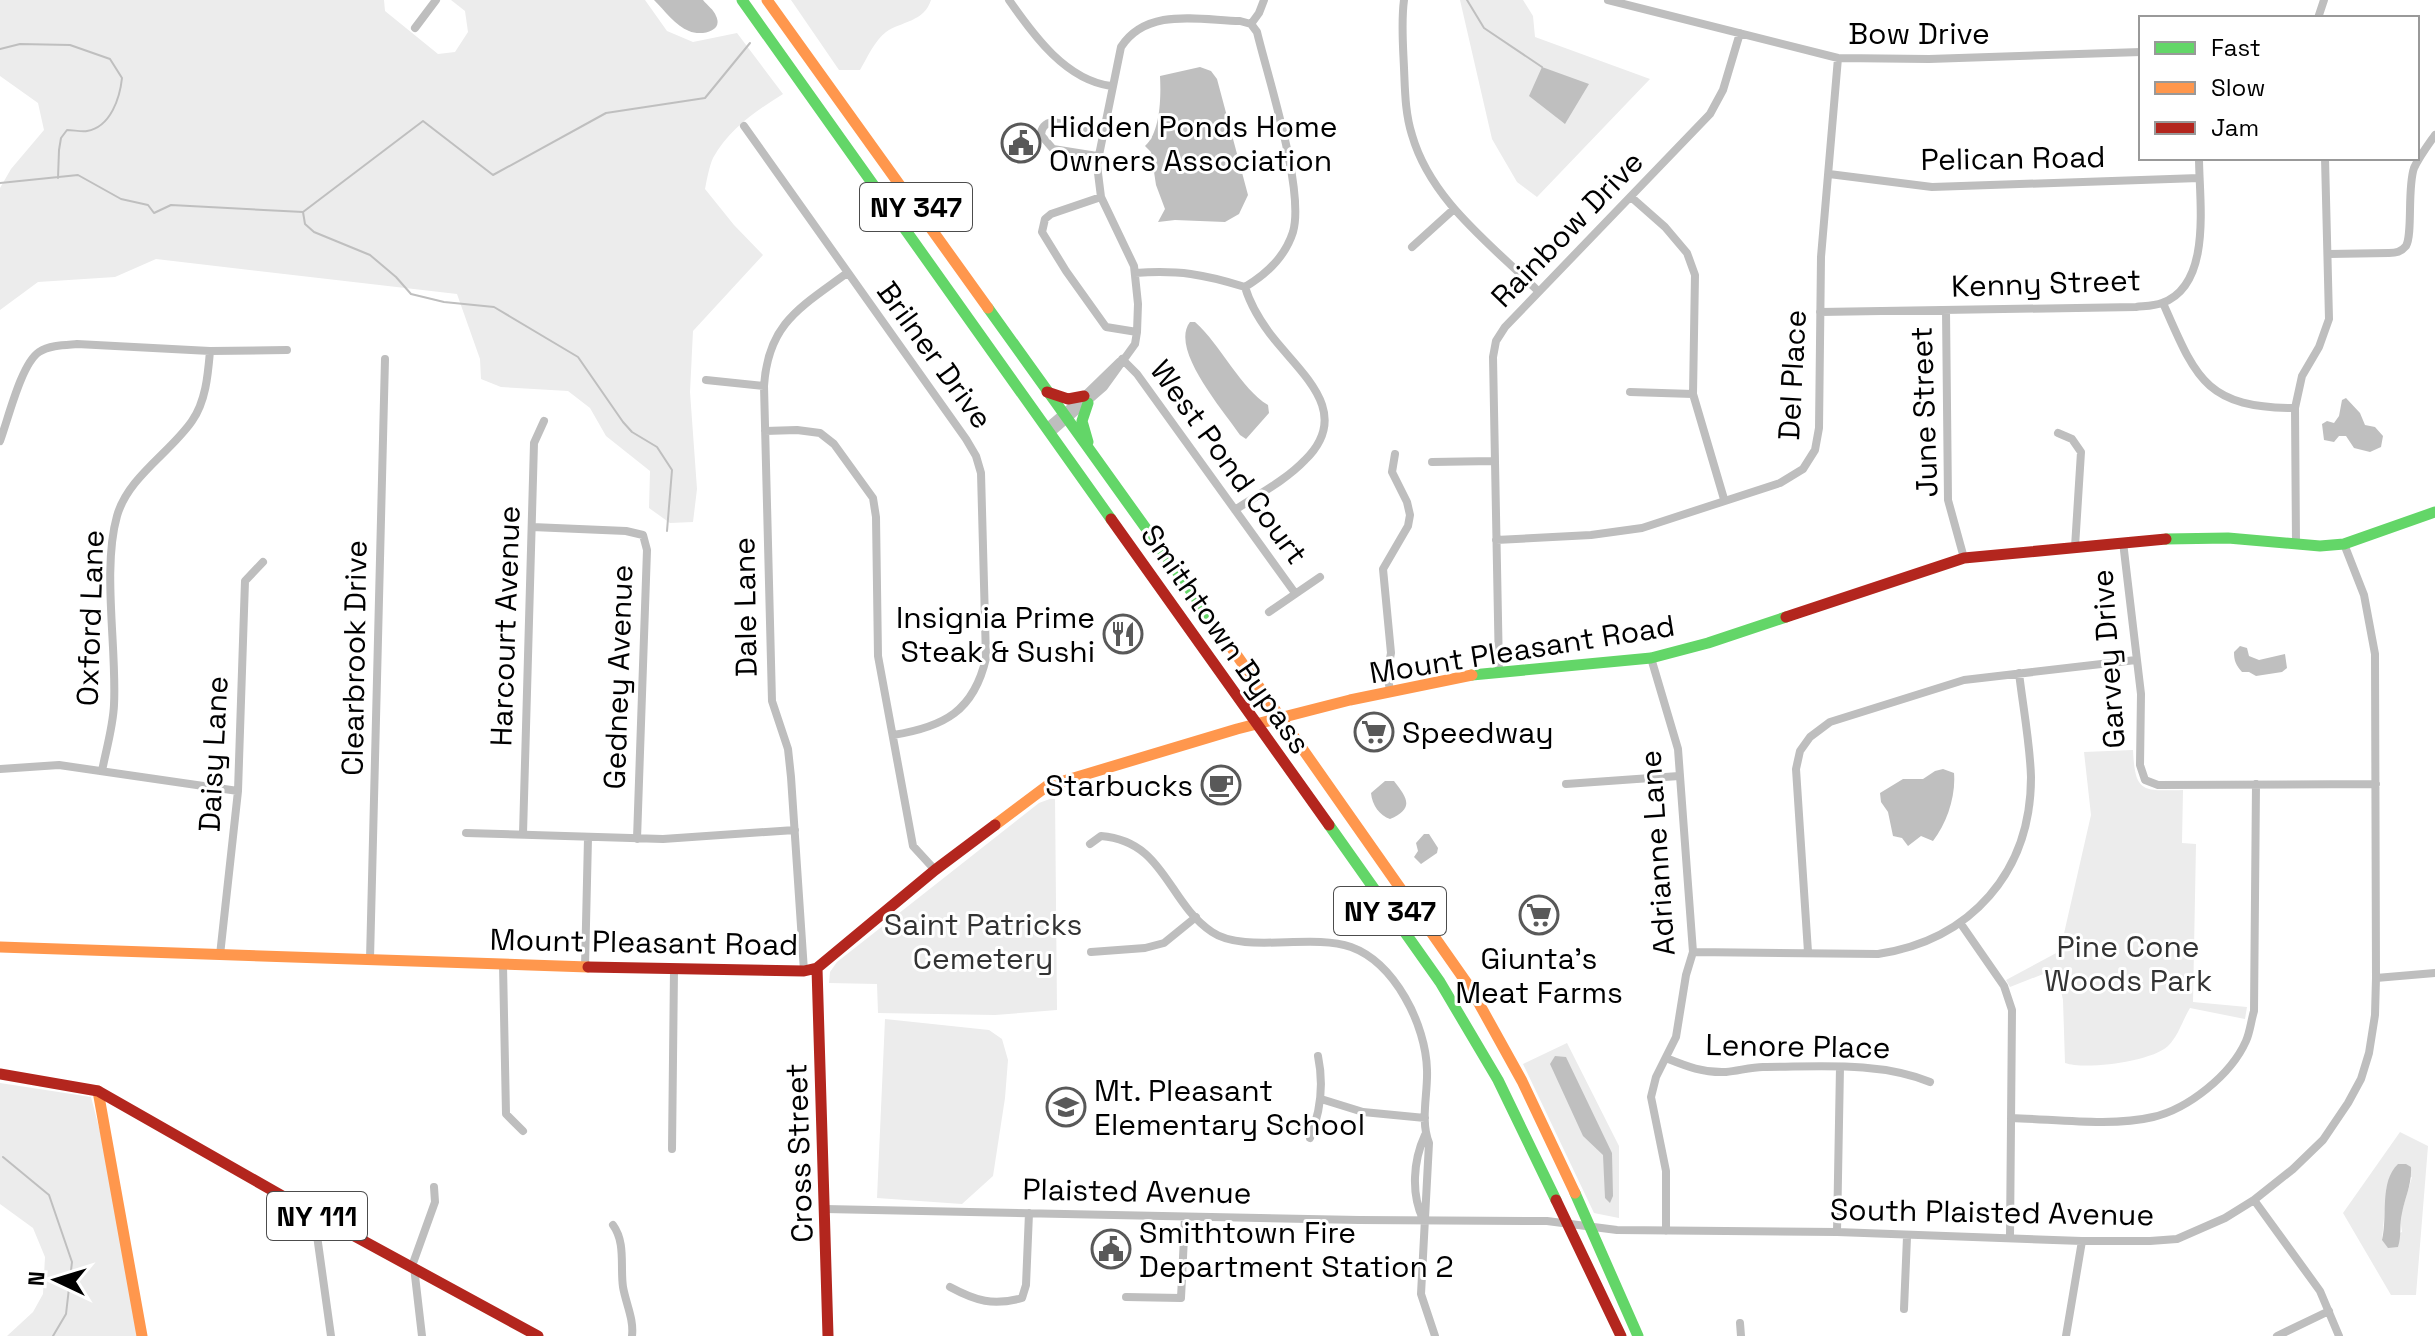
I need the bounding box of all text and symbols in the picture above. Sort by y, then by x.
street label: Bow Drive [1848,14,1990,53]
legend [2139,16,2419,160]
text: Fast [2211,32,2261,63]
text: Slow [2211,72,2265,103]
place label: Hidden Ponds Home Owners Association [1049,107,1338,180]
text: Jam [2211,112,2259,143]
public building icon: Hidden Ponds Home Owners Association [1000,122,1042,164]
street label: Pelican Road [1920,137,2106,179]
street label: Rainbow Drive [1482,142,1652,316]
road number: NY 347 [860,183,972,231]
street label: Kenny Street [1951,260,2141,306]
street label: Brilner Drive [868,274,1002,436]
street label: Del Place [1769,309,1815,441]
street label: June Street [1902,326,1946,498]
street label: West Pond Court [1142,352,1316,572]
street label: Harcourt Avenue [481,505,529,747]
street label: Smithtown Bypass [1132,517,1320,761]
street label: Oxford Lane [67,529,113,707]
street label: Dale Lane [724,537,766,677]
street label: Clearbrook Drive [332,540,376,776]
street label: Gedney Avenue [595,564,641,790]
street label: Garvey Drive [2082,568,2134,750]
place label: Insignia Prime Steak & Sushi [896,598,1095,671]
street label: Mount Pleasant Road [1367,606,1677,692]
restaurant icon: Insignia Prime Steak & Sushi [1102,613,1144,655]
street label: Daisy Lane [189,675,237,833]
supermarket icon: Speedway [1353,711,1395,753]
place label: Speedway [1402,713,1554,752]
street label: Adrianne Lane [1630,749,1684,957]
cafe icon: Starbucks [1200,764,1242,806]
place label: Starbucks [1045,766,1193,805]
road number: NY 347 [1334,887,1446,935]
supermarket icon: Giunta's Meat Farms [1518,894,1560,936]
park label: Saint Patricks Cemetery [884,905,1082,978]
street label: Mount Pleasant Road [489,920,799,964]
park label: Pine Cone Woods Park [2044,927,2212,1000]
place label: Giunta's Meat Farms [1455,939,1623,1012]
street label: Lenore Place [1705,1025,1891,1067]
street label: Cross Street [776,1063,822,1243]
place label: Mt. Pleasant Elementary School [1094,1071,1365,1144]
school or university icon: Mt. Pleasant Elementary School [1045,1086,1087,1128]
street label: Plaisted Avenue [1022,1170,1252,1212]
street label: South Plaisted Avenue [1830,1190,2154,1234]
road number: NY 111 [267,1192,367,1240]
place label: Smithtown Fire Department Station 2 [1139,1213,1454,1286]
public building icon: Smithtown Fire Department Station 2 [1090,1228,1132,1270]
north arrow [16,1240,96,1320]
text: N [22,1270,51,1287]

